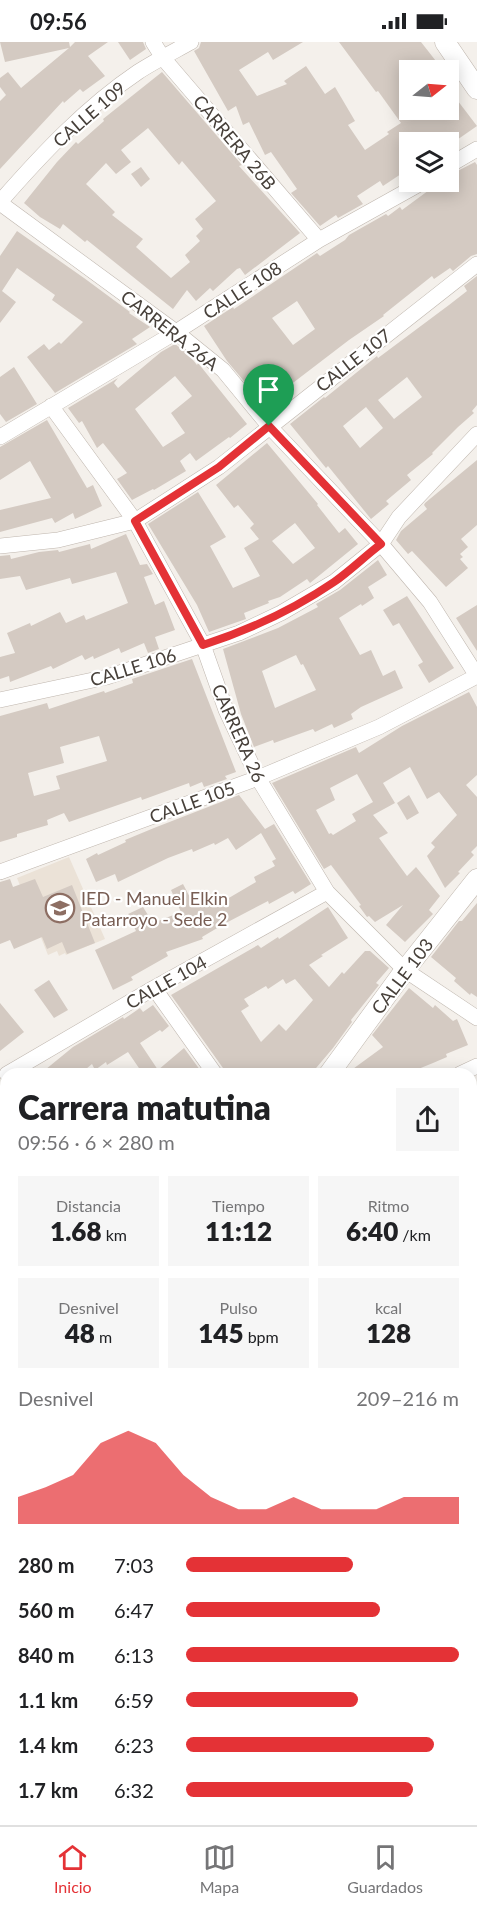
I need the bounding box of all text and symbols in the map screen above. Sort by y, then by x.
text: 09:56 [30,8,87,35]
north arrow [399,60,459,120]
map controls [399,60,459,192]
street label: CALLE 109 [48,76,130,152]
street label: CARRERA 26B [189,90,281,194]
button: layers [399,132,459,192]
street label: CALLE 108 [199,257,285,323]
street label: CARRERA 26A [117,285,224,375]
street label: CALLE 107 [311,324,395,396]
pin [243,364,294,426]
icon: arrive [252,373,285,406]
street label: CALLE 106 [87,643,179,691]
street label: CARRERA 26 [207,680,271,786]
street label: CALLE 105 [146,776,238,828]
place label: IED - Manuel Elkin Patarroyo - Sede 2 [81,887,228,930]
school or university icon: IED - Manuel Elkin Patarroyo - Sede 2 [44,892,76,924]
street label: CALLE 103 [366,934,438,1018]
street label: CALLE 104 [122,951,210,1013]
text: Carrera matutina [18,1087,271,1127]
button: share [396,1088,459,1151]
text: 09:56 · 6 × 280 m [18,1130,175,1154]
text: Distancia [56,1196,121,1215]
text: Tiempo [212,1196,265,1215]
text: Ritmo [368,1196,409,1215]
text: 1.68 [50,1215,102,1247]
text: 11:12 [205,1215,272,1247]
text: 6:40 [346,1215,398,1247]
text: km [102,1225,127,1244]
text: /km [398,1225,431,1244]
text: Desnivel [58,1298,119,1317]
text: Pulso [219,1298,258,1317]
text: kcal [375,1298,402,1317]
text: 48 [65,1317,95,1349]
text: 145 [198,1317,244,1349]
text: 128 [366,1317,411,1349]
text: m [95,1327,112,1346]
text: bpm [244,1327,279,1346]
text: Desnivel [18,1386,94,1410]
text: 209–216 m [356,1386,459,1410]
text: 280 m [18,1553,74,1577]
text: 7:03 [114,1553,154,1577]
text: 560 m [18,1598,74,1622]
text: 6:47 [114,1598,154,1622]
text: 840 m [18,1643,74,1667]
text: 6:13 [114,1643,154,1667]
text: 1.1 km [18,1688,78,1712]
text: 6:59 [114,1688,154,1712]
text: 1.4 km [18,1733,78,1757]
text: 6:23 [114,1733,154,1757]
text: 1.7 km [18,1778,78,1802]
text: 6:32 [114,1778,154,1802]
tab: Inicio [54,1841,92,1896]
tab: Mapa [200,1841,239,1896]
tab: Guardados [347,1841,423,1896]

